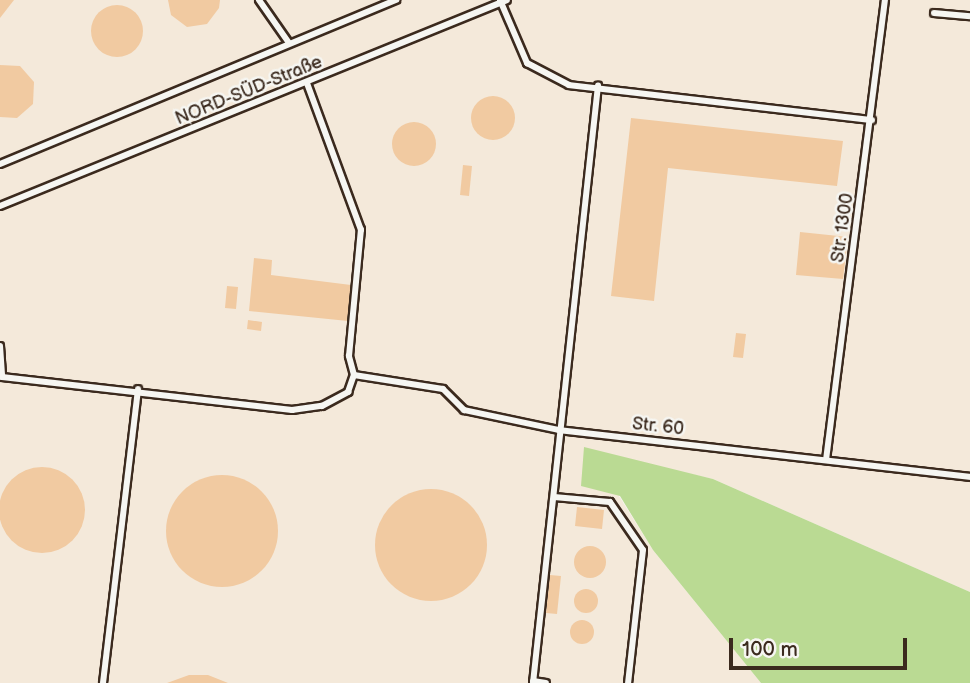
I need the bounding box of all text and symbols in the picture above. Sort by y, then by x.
street label: NORD-SÜD-Straße [172,52,326,130]
street label: Str. 1300 [827,192,859,264]
street label: Str. 60 [631,414,685,440]
scale bar [732,624,911,668]
text: 100 m [742,637,798,662]

